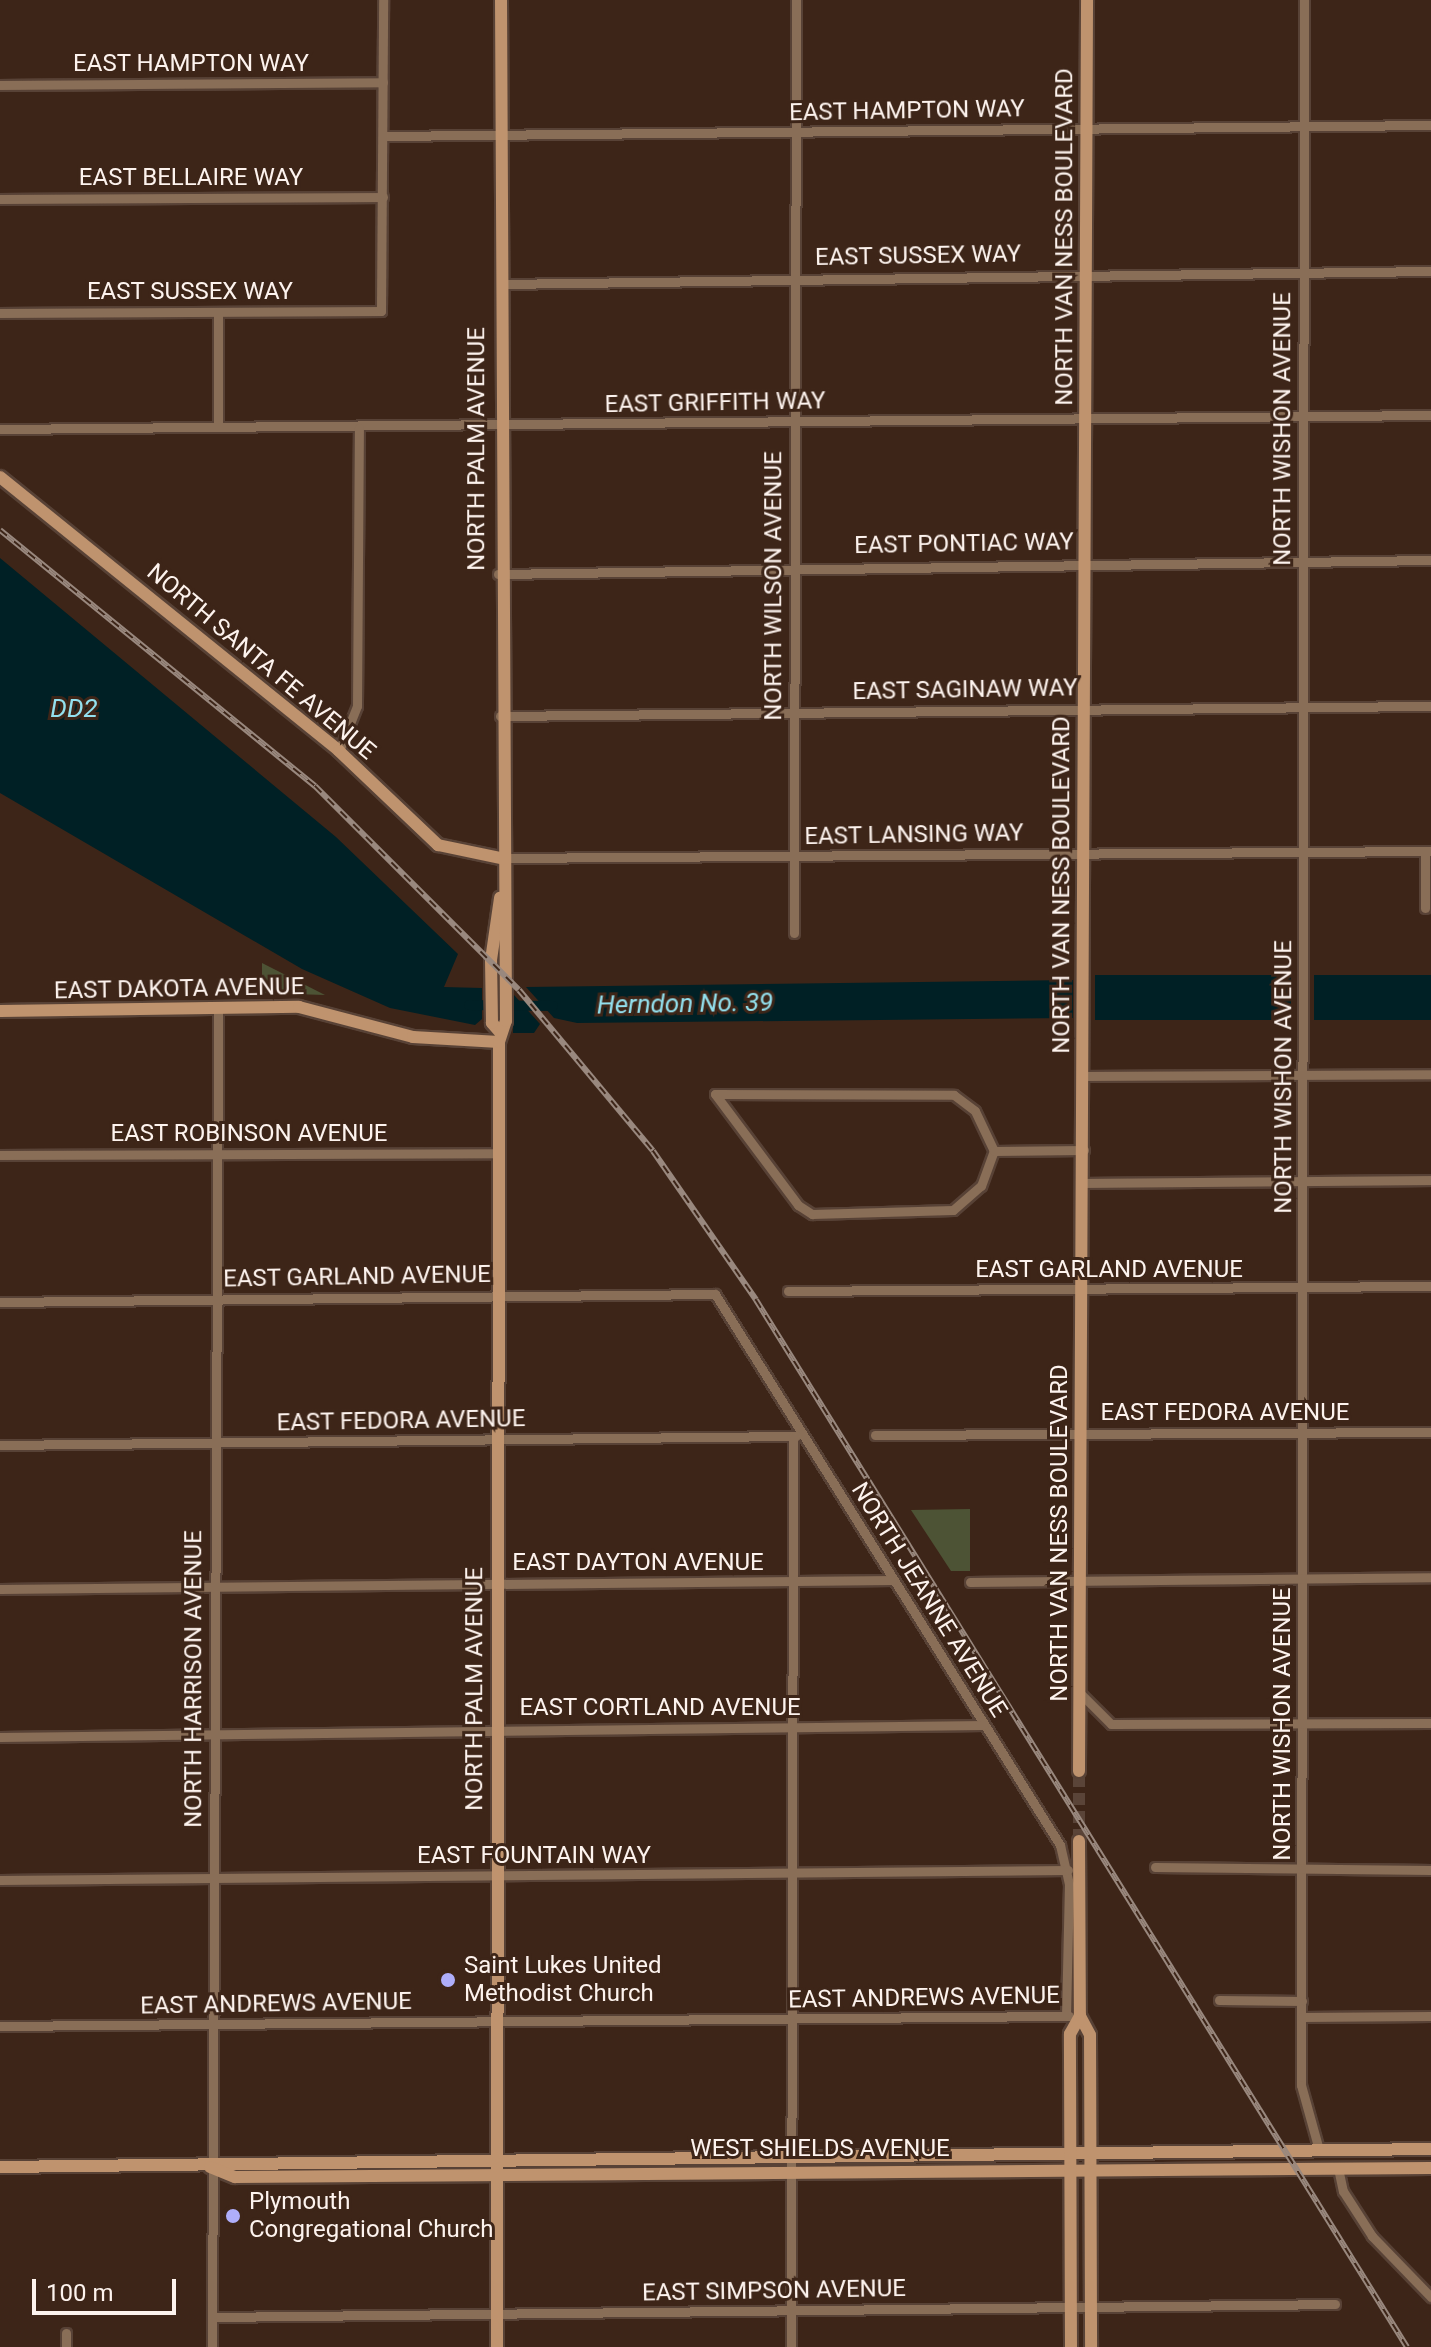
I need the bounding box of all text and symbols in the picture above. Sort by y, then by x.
street label: EAST HAMPTON WAY [73,50,309,78]
street label: NORTH VAN NESS BOULEVARD [1051,68,1079,406]
street label: EAST HAMPTON WAY [789,95,1025,127]
street label: EAST BELLAIRE WAY [79,164,303,192]
street label: EAST SUSSEX WAY [814,240,1022,272]
street label: EAST SUSSEX WAY [87,278,293,306]
street label: NORTH WISHON AVENUE [1269,292,1297,566]
street label: NORTH PALM AVENUE [463,327,491,571]
street label: EAST GRIFFITH WAY [604,387,826,419]
street label: NORTH WILSON AVENUE [760,451,788,721]
street label: EAST PONTIAC WAY [854,528,1074,560]
street label: NORTH SANTA FE AVENUE [141,558,381,766]
street label: EAST SAGINAW WAY [852,674,1078,706]
water label: DD2 [50,693,98,725]
street label: NORTH VAN NESS BOULEVARD [1048,716,1076,1054]
street label: EAST LANSING WAY [804,819,1024,851]
street label: NORTH WISHON AVENUE [1270,940,1298,1214]
street label: EAST DAKOTA AVENUE [53,972,305,1006]
water label: Herndon No. 39 [596,987,774,1021]
street label: EAST ROBINSON AVENUE [110,1120,388,1148]
street label: EAST GARLAND AVENUE [975,1256,1243,1284]
street label: EAST GARLAND AVENUE [223,1260,491,1294]
street label: NORTH VAN NESS BOULEVARD [1046,1364,1074,1702]
street label: EAST FEDORA AVENUE [1100,1399,1350,1427]
street label: EAST FEDORA AVENUE [276,1404,526,1438]
street label: NORTH JEANNE AVENUE [845,1477,1013,1723]
street label: NORTH HARRISON AVENUE [180,1530,208,1828]
street label: EAST DAYTON AVENUE [512,1549,764,1577]
street label: NORTH PALM AVENUE [461,1567,489,1811]
street label: NORTH WISHON AVENUE [1269,1587,1297,1861]
street label: EAST CORTLAND AVENUE [519,1694,801,1722]
street label: EAST FOUNTAIN WAY [417,1842,651,1870]
place label: Saint Lukes United Methodist Church [464,1952,662,2008]
marker: Saint Lukes United Methodist Church [439,1971,457,1989]
street label: EAST ANDREWS AVENUE [788,1981,1060,2015]
street label: EAST ANDREWS AVENUE [140,1987,412,2021]
street label: WEST SHIELDS AVENUE [690,2135,950,2163]
place label: Plymouth Congregational Church [249,2188,493,2244]
marker: Plymouth Congregational Church [224,2207,242,2225]
scale bar [36,2263,180,2313]
street label: EAST SIMPSON AVENUE [642,2274,906,2308]
text: 100 m [46,2279,113,2307]

